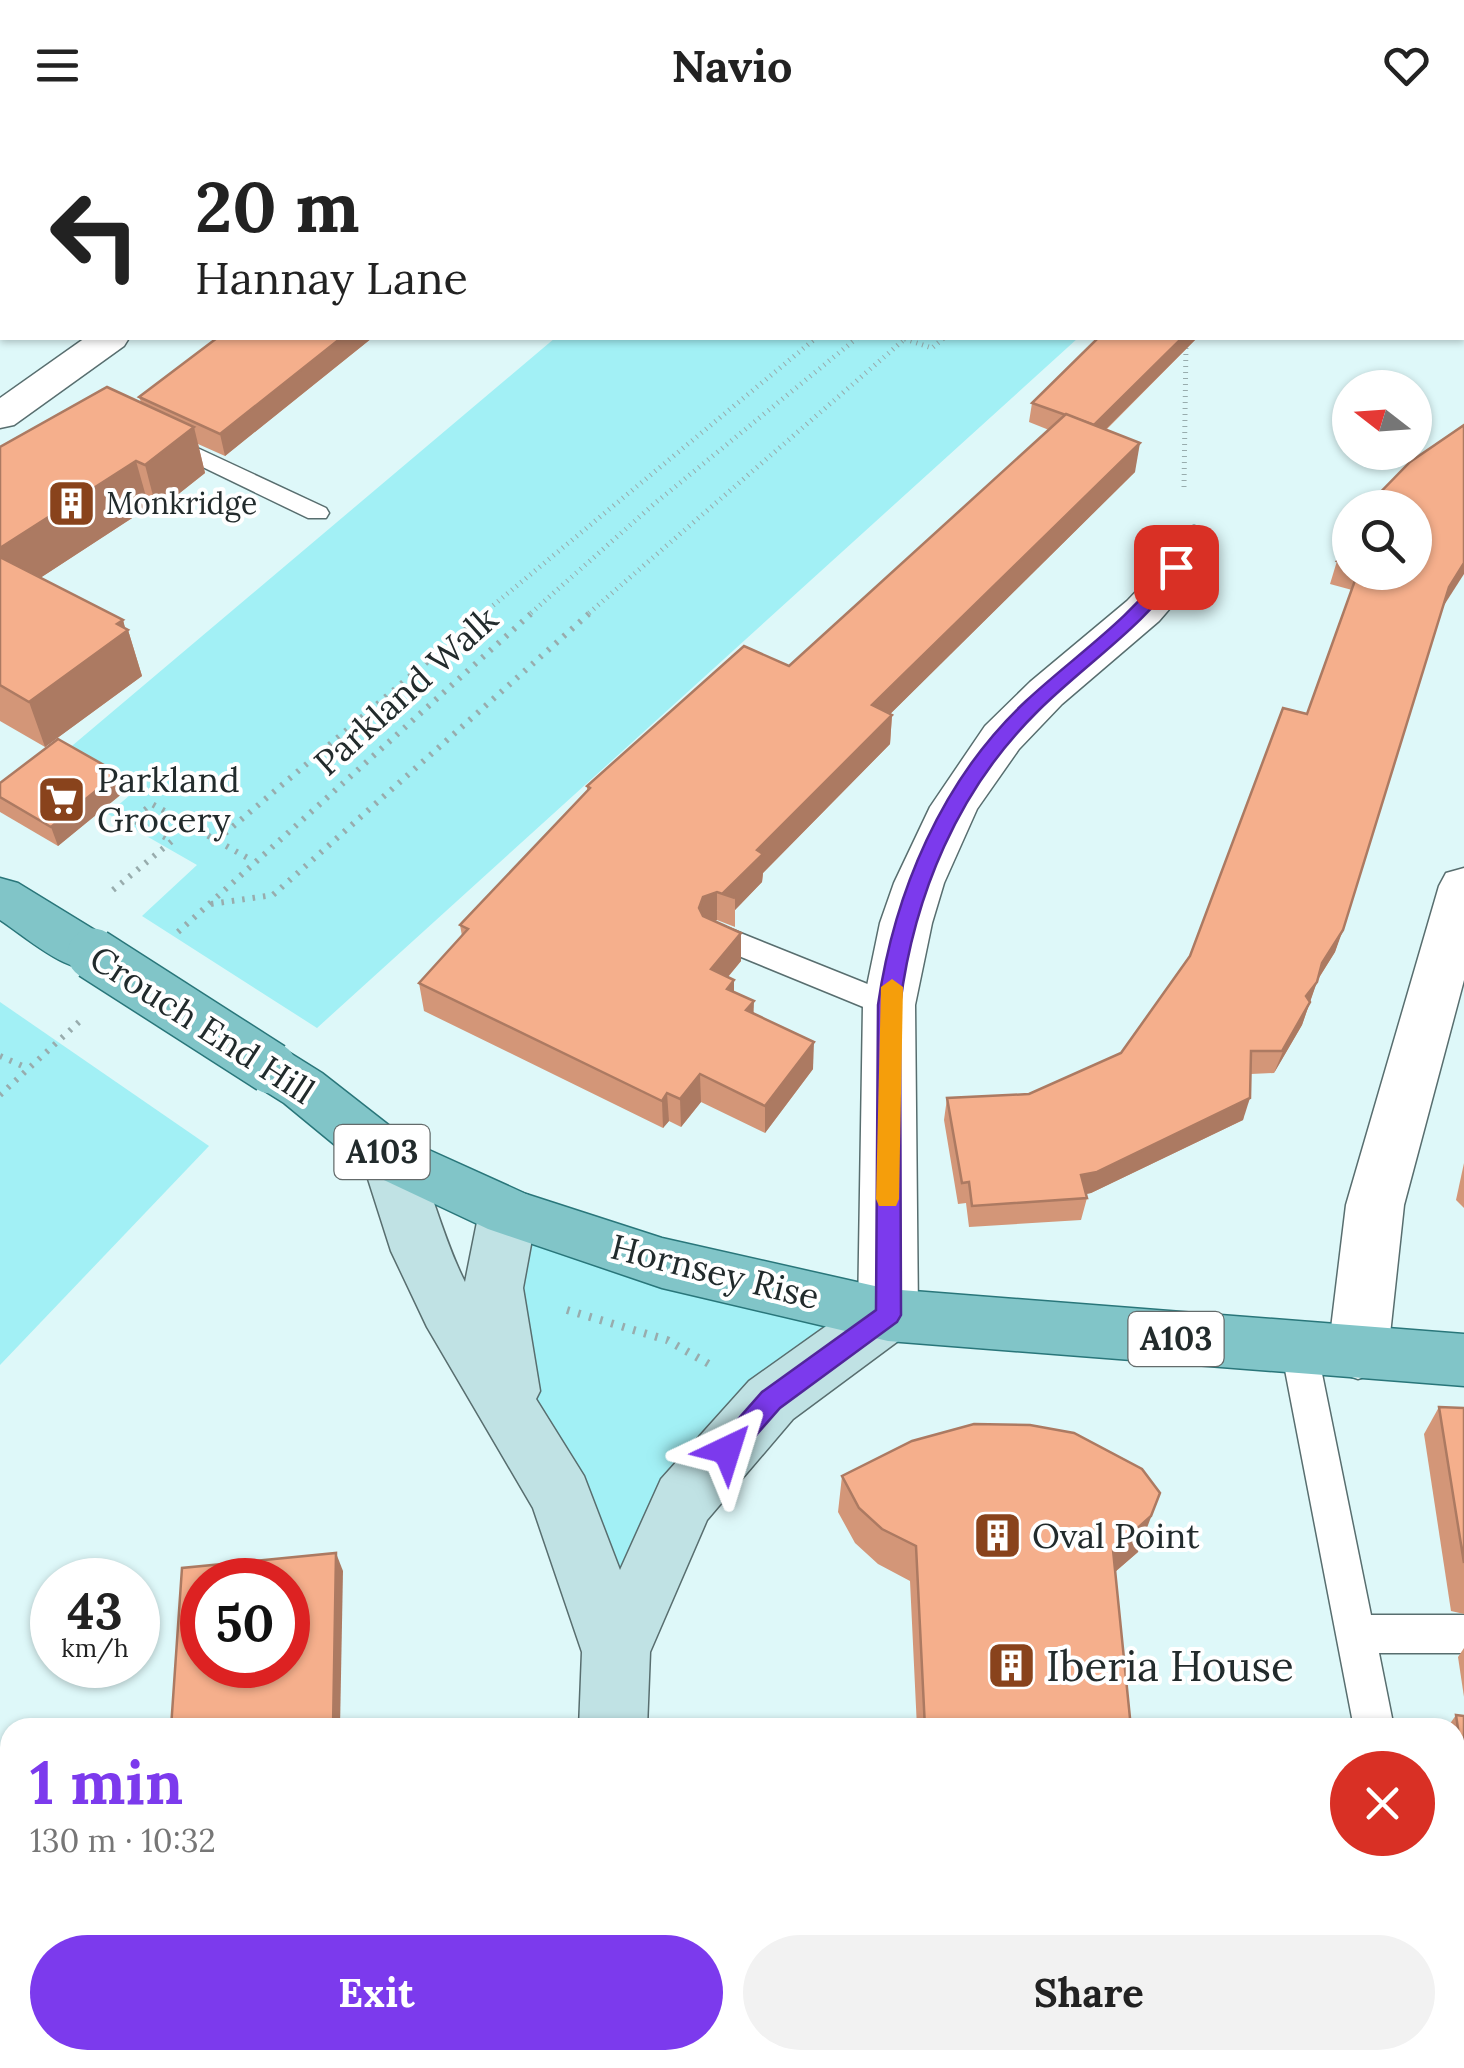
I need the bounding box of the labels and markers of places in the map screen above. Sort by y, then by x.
building icon: Monkridge [45,478,97,530]
place label: Monkridge [106,484,257,523]
pin [1134,525,1219,610]
place label: Parkland Grocery [97,757,240,842]
supermarket icon: Parkland Grocery [36,774,88,826]
building icon: Oval Point [971,1510,1023,1562]
place label: Oval Point [1032,1513,1200,1558]
place label: Iberia House [1046,1639,1294,1693]
building icon: Iberia House [985,1640,1037,1692]

